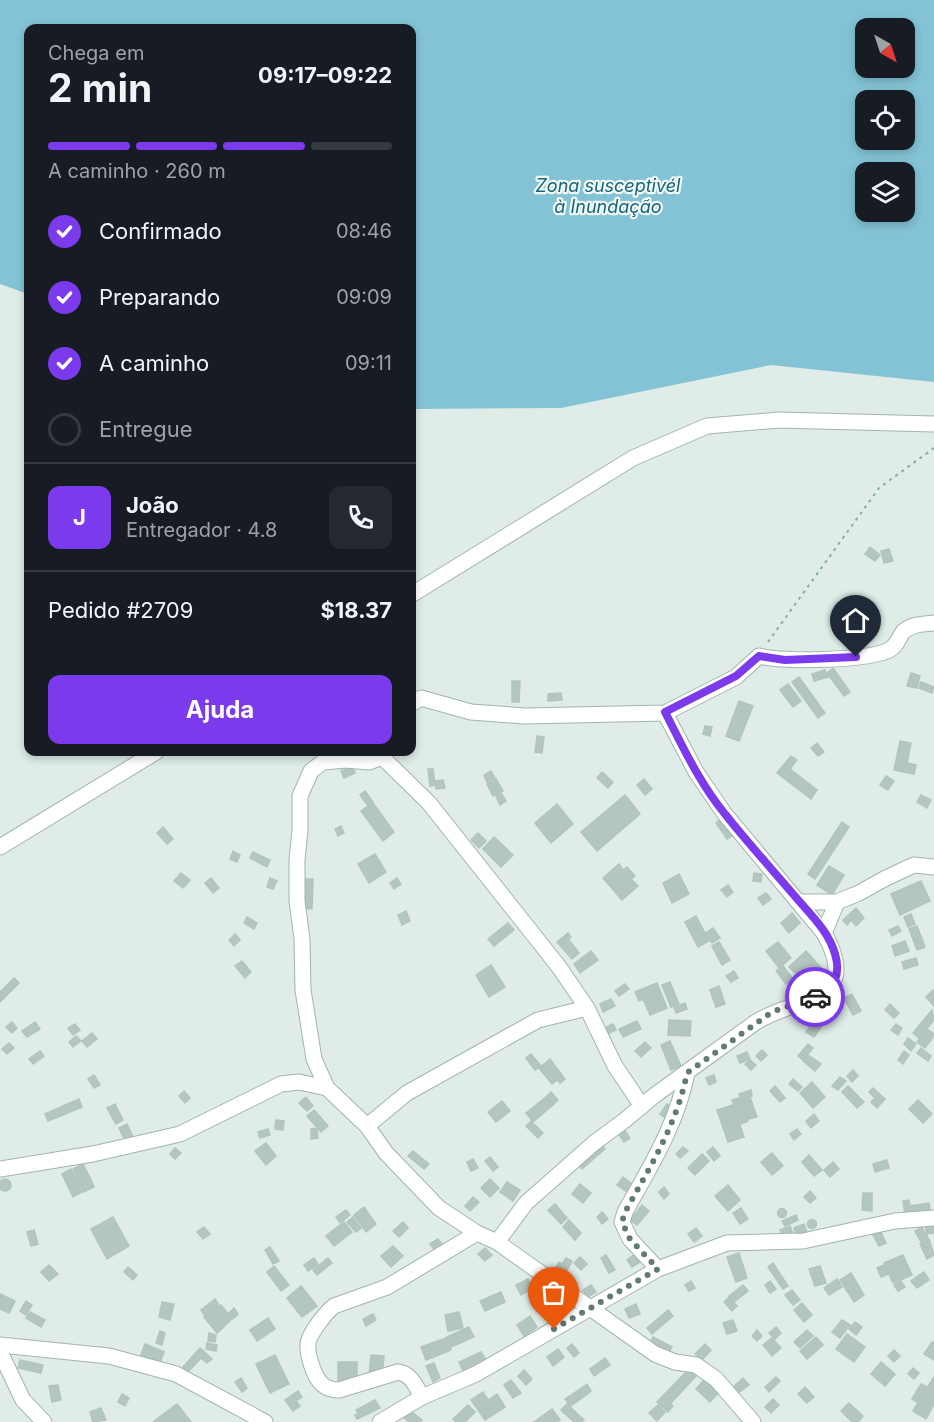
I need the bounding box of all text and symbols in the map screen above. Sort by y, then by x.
north arrow [855,18,915,78]
map controls [855,18,915,222]
text: Chega em [48,41,144,65]
text: 09:17–09:22 [258,62,392,88]
text: 2 min [48,64,152,111]
button: locate [855,90,915,150]
text: A caminho · 260 m [48,159,226,183]
button: layers [855,162,915,222]
water label: Zona susceptivél à Inundação [536,175,681,217]
icon: check [48,215,81,248]
text: Confirmado [99,218,222,244]
text: 08:46 [336,219,392,243]
icon: check [48,281,81,314]
text: Preparando [99,284,220,310]
text: 09:09 [336,285,392,309]
icon: check [48,347,81,380]
text: A caminho [99,350,209,376]
text: 09:11 [345,351,392,375]
text: Entregue [99,416,193,442]
button: phone [329,486,392,549]
text: João [126,492,179,518]
text: J [73,504,86,530]
text: Entregador · 4.8 [126,518,277,542]
pin [830,595,881,657]
text: Pedido #2709 [48,597,193,623]
text: $18.37 [320,597,392,623]
icon: home [839,604,872,637]
button: Ajuda [48,675,392,744]
courier [785,967,845,1027]
icon: car [799,981,832,1014]
pin [528,1267,579,1329]
icon: bag [537,1276,570,1309]

